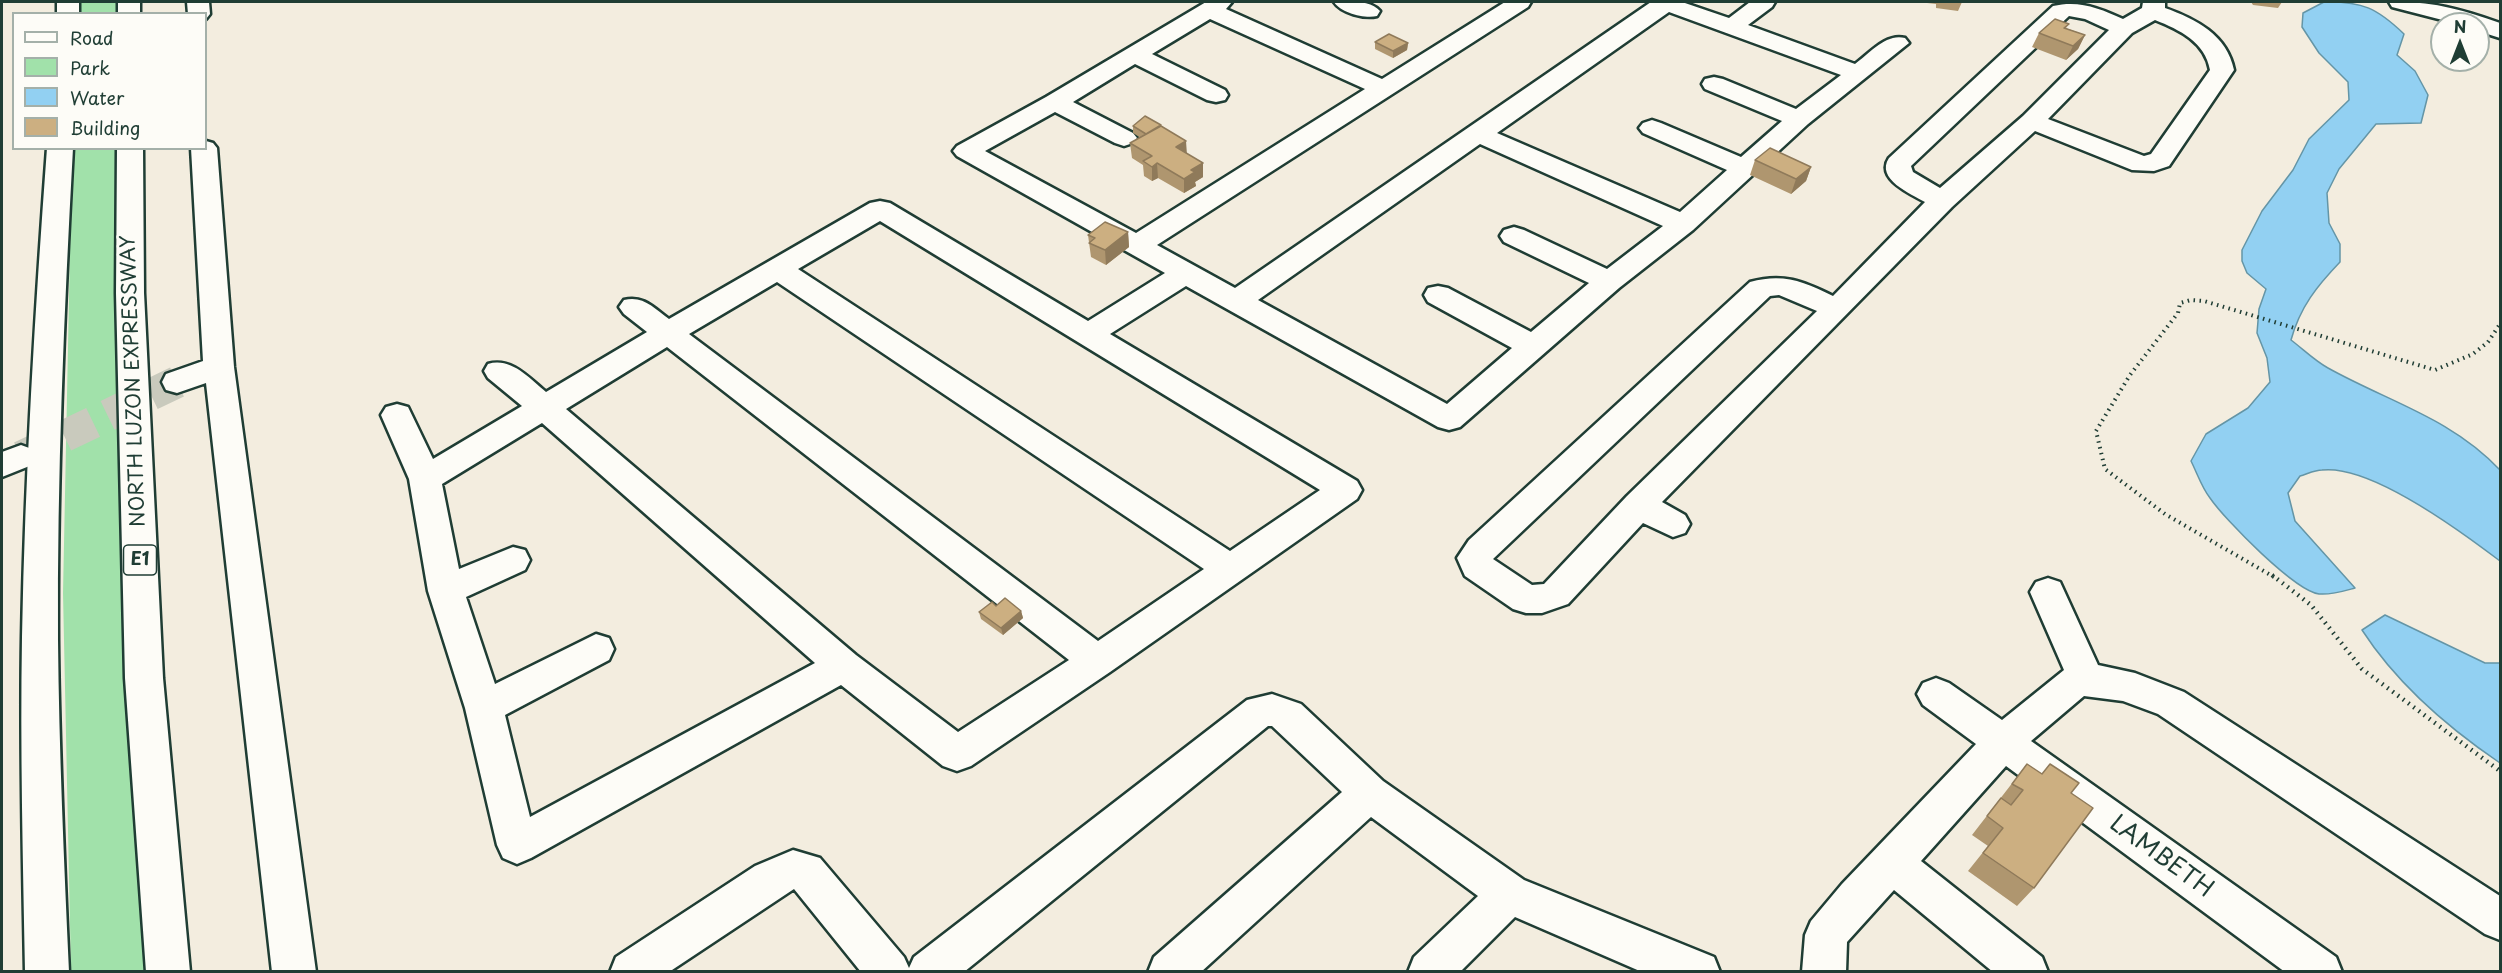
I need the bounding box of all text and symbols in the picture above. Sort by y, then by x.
legend [12,12,207,150]
north arrow [2430,12,2490,72]
text: N [2454,14,2466,38]
text: Road [70,24,114,51]
text: Park [70,54,110,81]
text: Water [70,84,124,111]
text: Building [70,114,140,141]
street label: NORTH LUZON EXPRESSWAY [117,235,151,527]
road number: E1 [124,545,156,575]
street label: LAMBETH [2104,810,2218,904]

